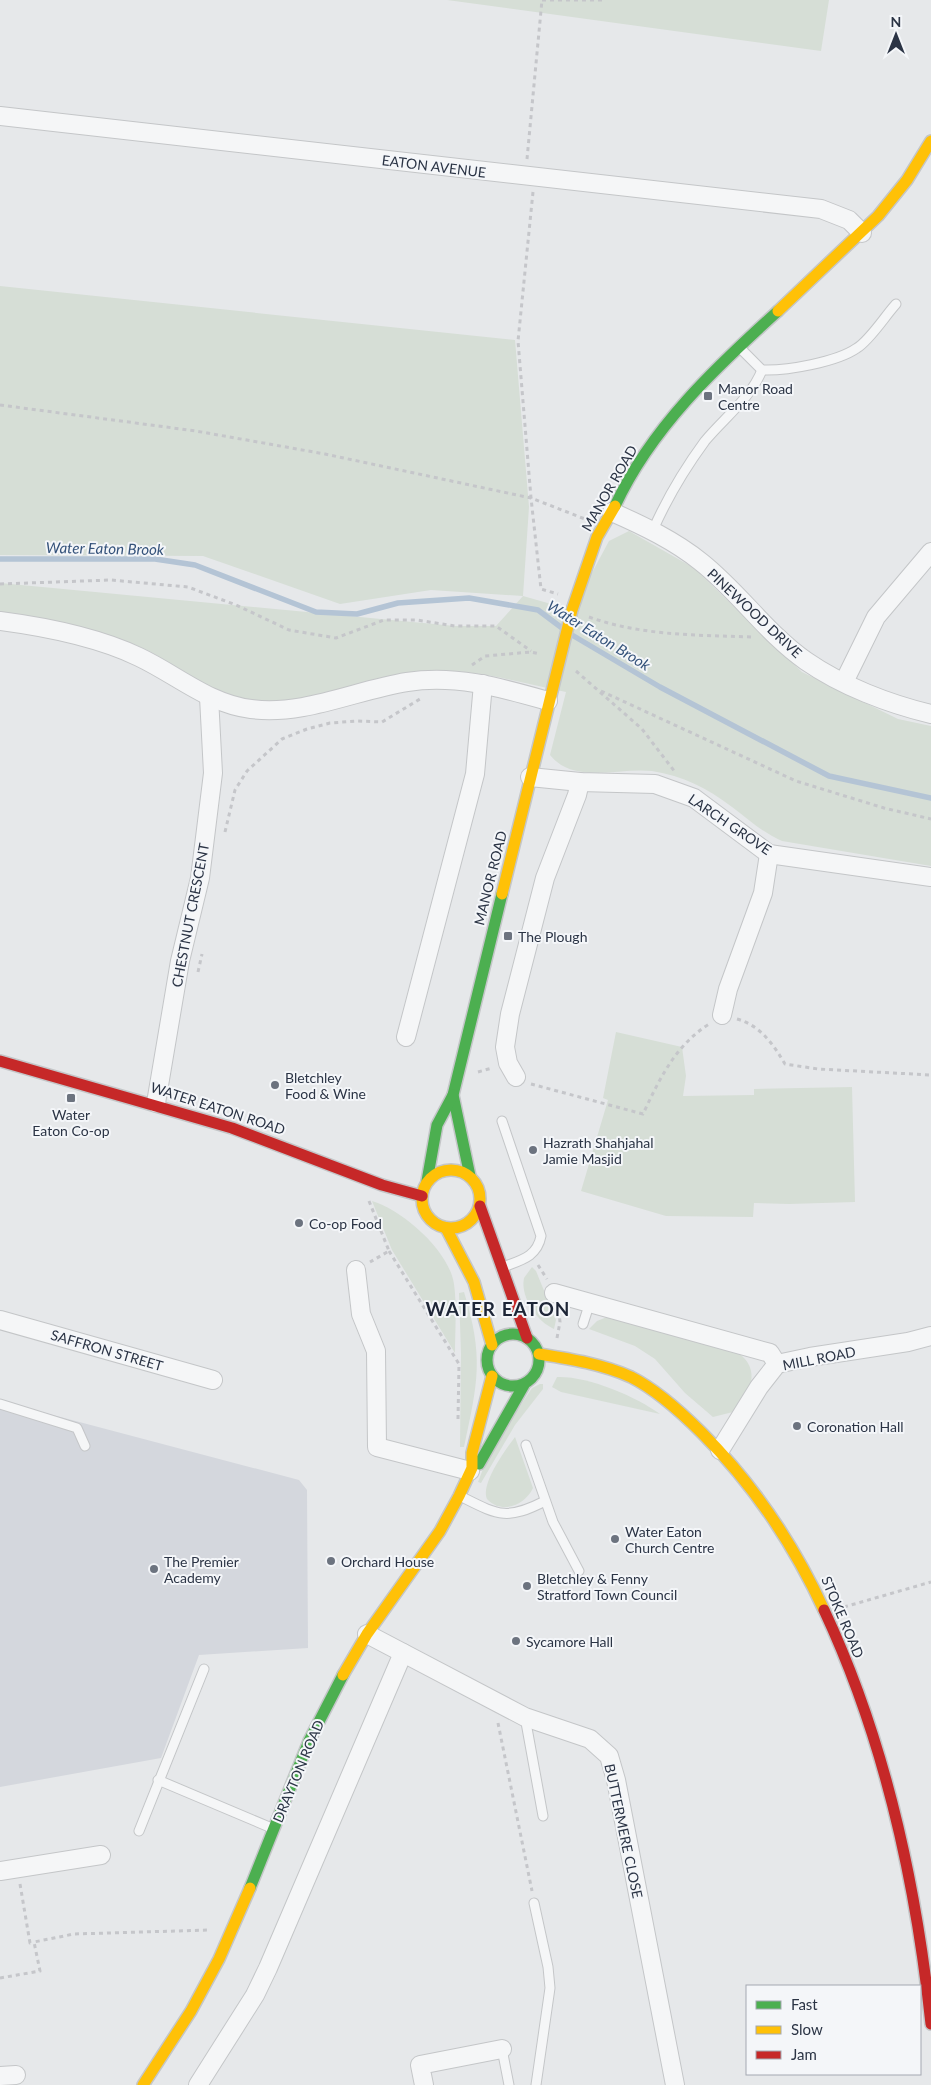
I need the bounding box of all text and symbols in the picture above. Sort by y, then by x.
north arrow [871,10,921,60]
text: N [891,13,901,30]
street label: EATON AVENUE [381,151,487,181]
place label: Manor Road Centre [718,380,793,413]
marker: Manor Road Centre [702,390,714,402]
street label: MANOR ROAD [578,442,640,534]
water label: Water Eaton Brook [46,538,165,558]
street label: PINEWOOD DRIVE [704,565,806,661]
water label: Water Eaton Brook [544,596,655,674]
street label: LARCH GROVE [685,790,775,858]
street label: MANOR ROAD [470,829,510,927]
street label: CHESTNUT CRESCENT [168,841,212,989]
place label: The Plough [518,928,587,945]
marker: The Plough [502,930,514,942]
place label: Bletchley Food & Wine [285,1069,366,1102]
street label: WATER EATON ROAD [148,1078,288,1138]
marker: Bletchley Food & Wine [269,1079,281,1091]
marker: Water Eaton Co-op [65,1092,77,1104]
place label: Water Eaton Co-op [32,1106,110,1139]
place label: Hazrath Shahjahal Jamie Masjid [543,1134,653,1167]
marker: Hazrath Shahjahal Jamie Masjid [527,1144,539,1156]
place label: Co-op Food [309,1215,382,1232]
marker: Co-op Food [293,1217,305,1229]
district label: WATER EATON [426,1297,570,1320]
street label: SAFFRON STREET [49,1326,166,1374]
street label: MILL ROAD [781,1343,857,1373]
place label: Coronation Hall [807,1418,904,1435]
marker: Coronation Hall [791,1420,803,1432]
place label: Water Eaton Church Centre [625,1523,714,1556]
marker: Water Eaton Church Centre [609,1533,621,1545]
place label: The Premier Academy [164,1553,239,1586]
place label: Orchard House [341,1553,434,1570]
marker: Orchard House [325,1555,337,1567]
marker: The Premier Academy [148,1563,160,1575]
place label: Bletchley & Fenny Stratford Town Council [537,1570,677,1603]
street label: STOKE ROAD [818,1573,868,1661]
marker: Bletchley & Fenny Stratford Town Council [521,1580,533,1592]
place label: Sycamore Hall [526,1633,613,1650]
marker: Sycamore Hall [510,1635,522,1647]
street label: DRAYTON ROAD [269,1717,327,1825]
street label: BUTTERMERE CLOSE [601,1762,647,1900]
legend [746,1985,921,2075]
text: Fast [791,1995,818,2013]
text: Slow [791,2020,823,2038]
text: Jam [791,2045,817,2063]

